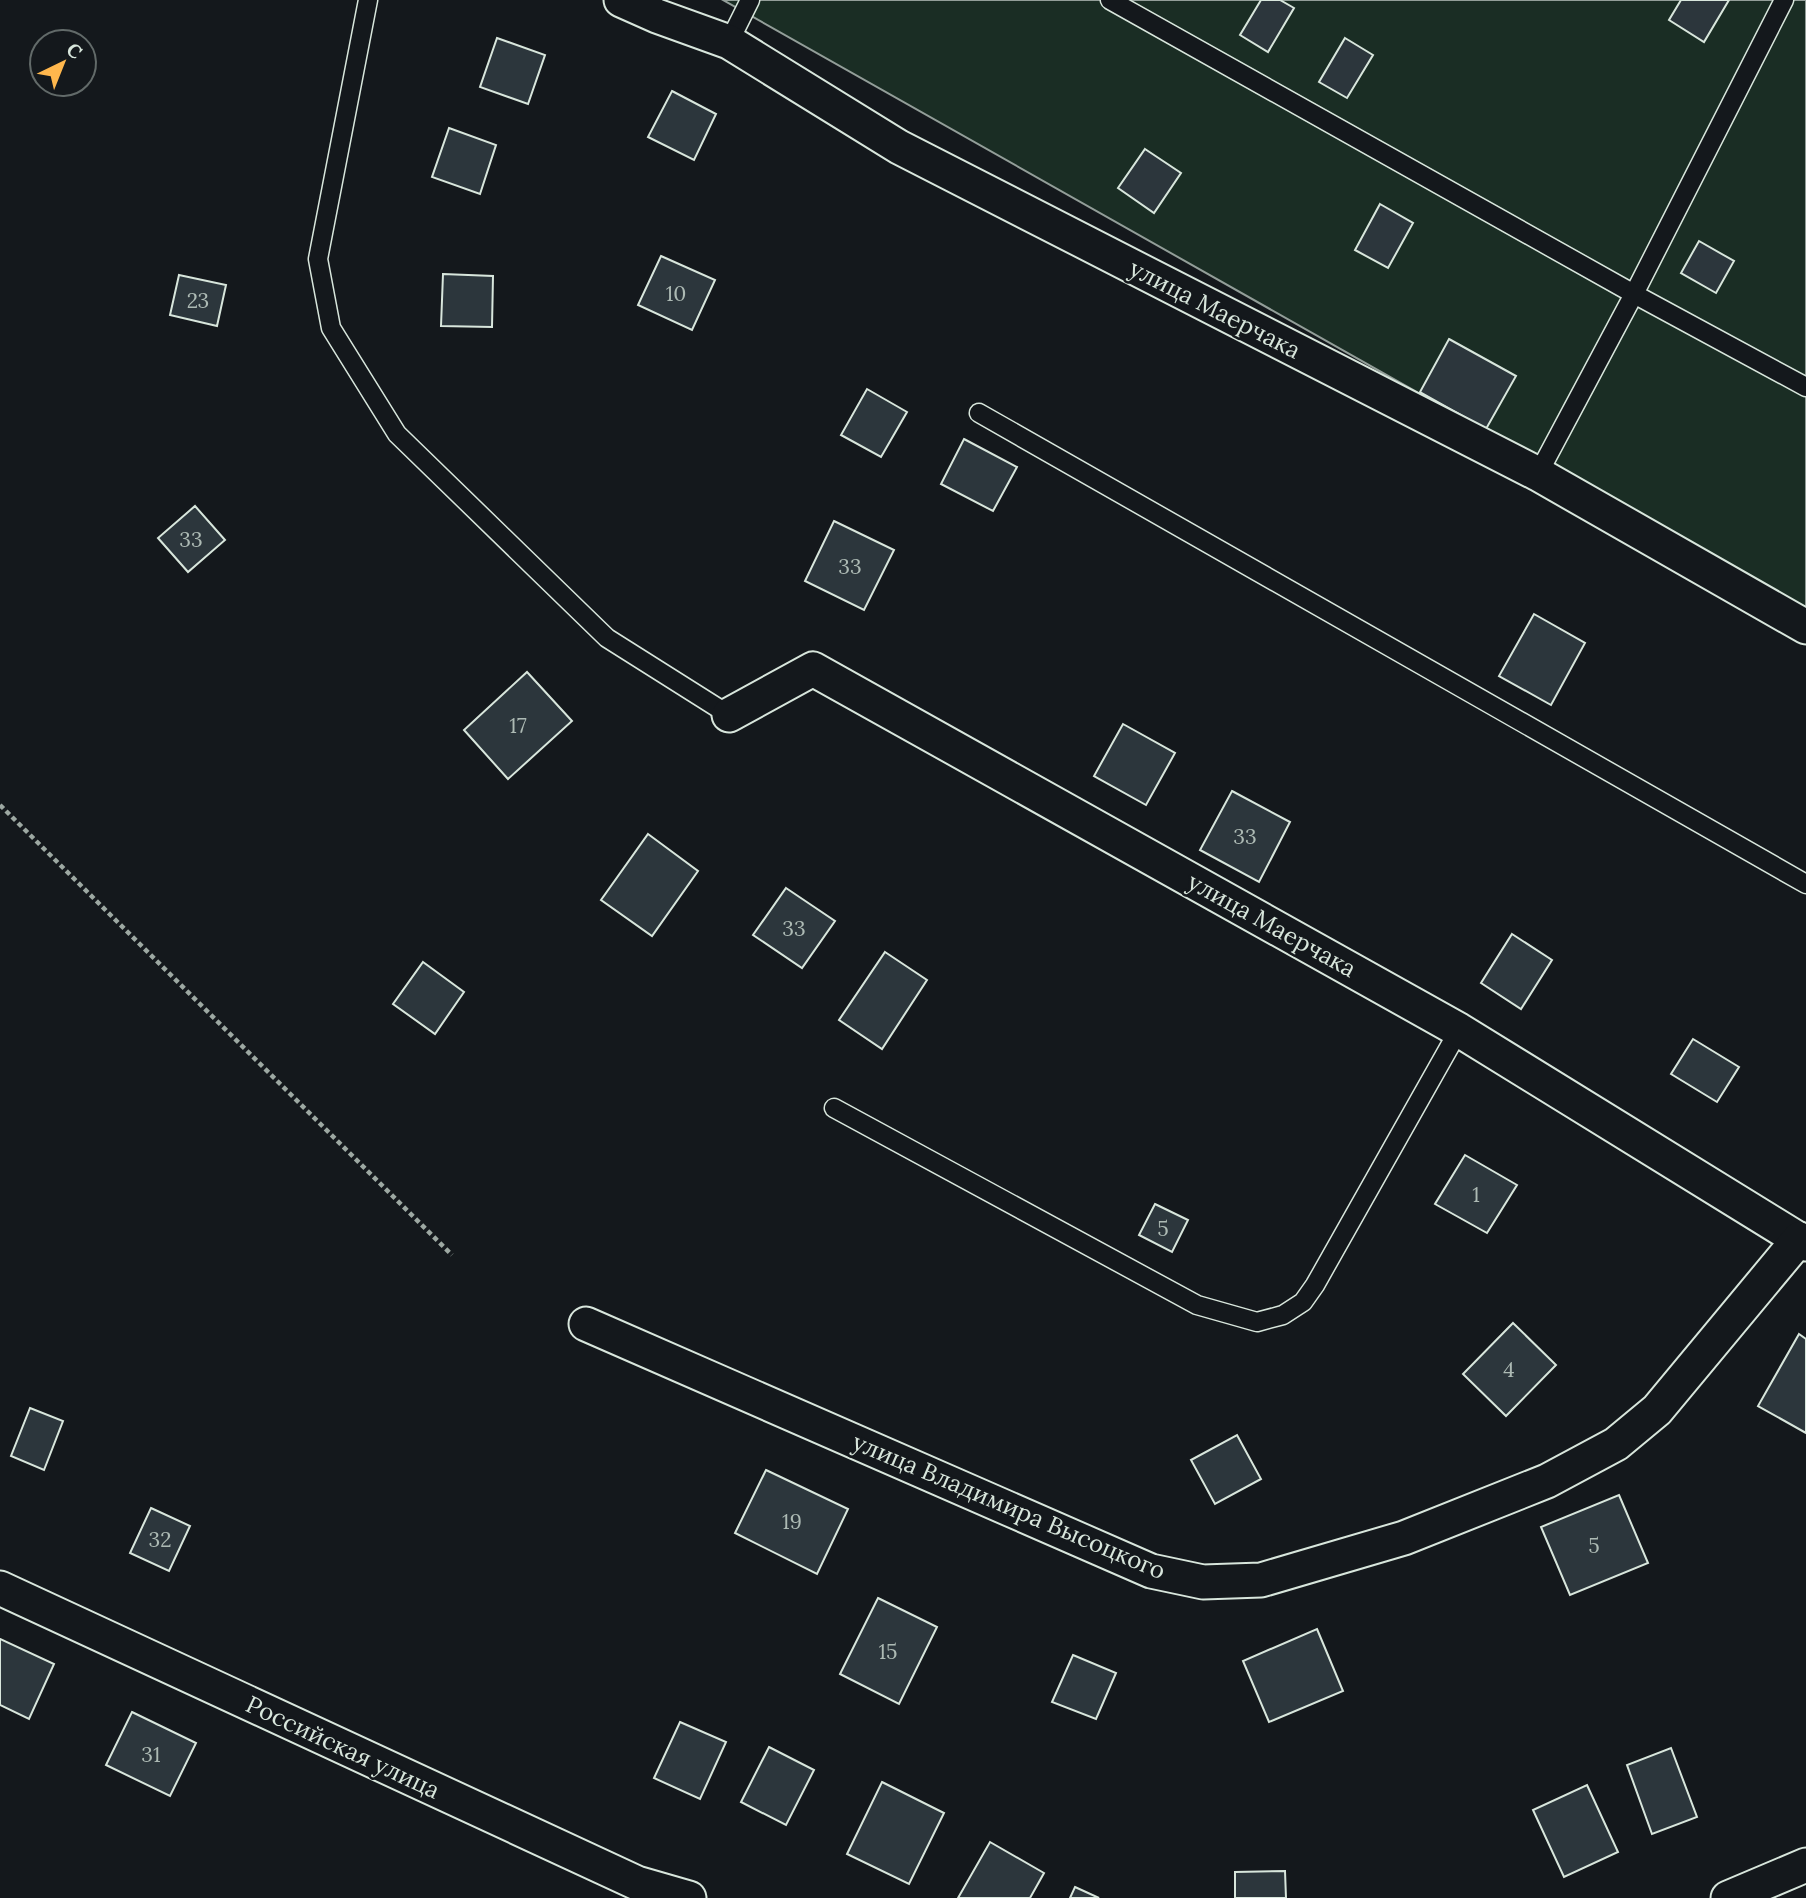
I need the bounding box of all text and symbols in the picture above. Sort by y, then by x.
north arrow [28,28,98,98]
text: С [62,37,88,64]
street label: улица Маерчака [1124,252,1306,366]
house number: 10 [666,280,686,307]
house number: 23 [187,287,209,314]
house number: 33 [179,526,203,553]
house number: 33 [838,553,862,580]
house number: 17 [509,712,527,739]
house number: 33 [1233,823,1257,850]
street label: улица Маерчака [1182,866,1362,984]
house number: 33 [782,915,806,942]
house number: 1 [1472,1181,1480,1208]
house number: 5 [1157,1215,1169,1242]
house number: 4 [1503,1356,1515,1383]
street label: улица Владимира Высоцкого [848,1426,1170,1586]
house number: 19 [782,1508,802,1535]
house number: 32 [149,1526,171,1553]
house number: 5 [1588,1532,1600,1559]
house number: 15 [878,1638,898,1665]
street label: Российская улица [241,1688,445,1806]
house number: 31 [141,1741,161,1768]

